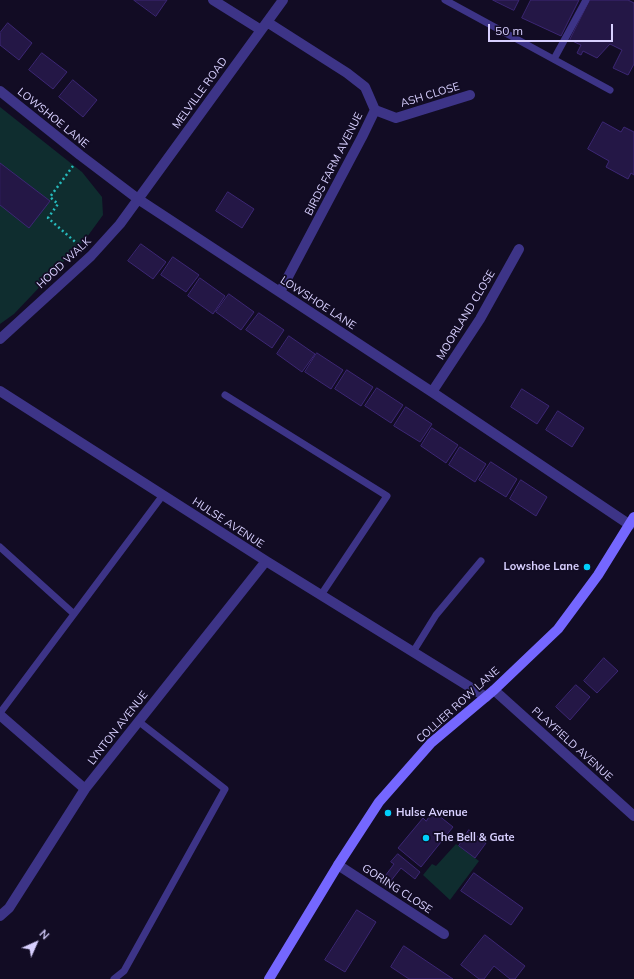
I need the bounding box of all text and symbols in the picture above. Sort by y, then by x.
scale bar [490,16,615,42]
text: 50 m [495,23,523,38]
street label: MELVILLE ROAD [170,55,230,131]
street label: ASH CLOSE [399,80,461,110]
street label: LOWSHOE LANE [15,85,91,151]
street label: BIRDS FARM AVENUE [302,110,366,218]
street label: HOOD WALK [34,235,94,291]
street label: MOORLAND CLOSE [434,268,498,362]
street label: LOWSHOE LANE [278,274,358,332]
street label: HULSE AVENUE [190,495,266,551]
place label: Lowshoe Lane [504,560,579,574]
marker: Lowshoe Lane [582,562,592,572]
street label: COLLIER ROW LANE [414,664,502,746]
street label: LYNTON AVENUE [85,689,151,767]
street label: PLAYFIELD AVENUE [529,704,615,784]
place label: Hulse Avenue [396,806,468,820]
marker: Hulse Avenue [383,808,393,818]
place label: The Bell & Gate [434,831,515,845]
marker: The Bell & Gate [421,833,431,843]
street label: GORING CLOSE [359,861,435,917]
north arrow [16,923,56,963]
text: N [37,927,52,942]

